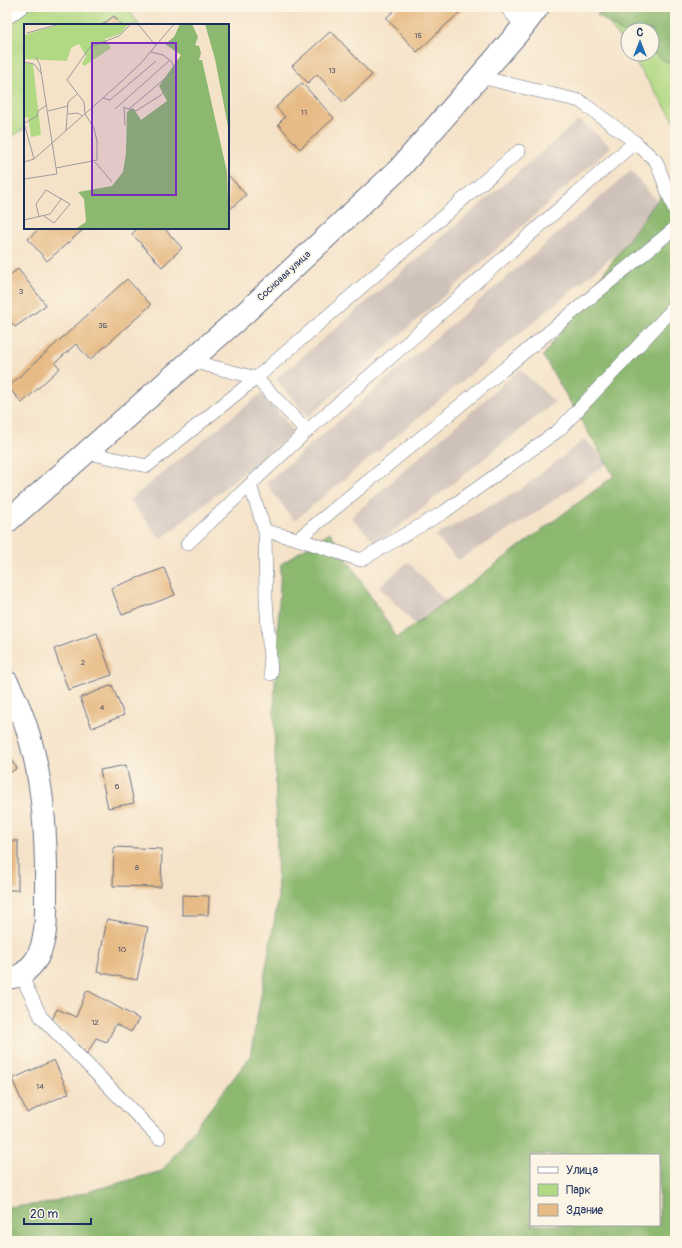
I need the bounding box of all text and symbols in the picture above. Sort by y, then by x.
north arrow [620,22,660,62]
inset map [24,24,229,229]
text: С [637,26,644,39]
house number: 15 [414,31,422,40]
house number: 13 [328,66,336,75]
house number: 11 [301,108,307,117]
street label: Сосновая улица [255,248,313,304]
house number: 3 [19,287,24,296]
house number: 3Б [98,321,108,330]
house number: 2 [81,658,86,667]
house number: 4 [100,703,105,712]
house number: 6 [115,782,120,791]
house number: 8 [135,863,139,872]
house number: 10 [118,945,127,954]
house number: 12 [91,1018,99,1027]
house number: 14 [36,1082,44,1091]
legend [530,1154,660,1226]
text: Улица [566,1163,598,1178]
text: Парк [566,1183,591,1198]
scale bar [24,1200,91,1226]
text: Здание [566,1203,603,1218]
text: 20 m [30,1207,59,1222]

